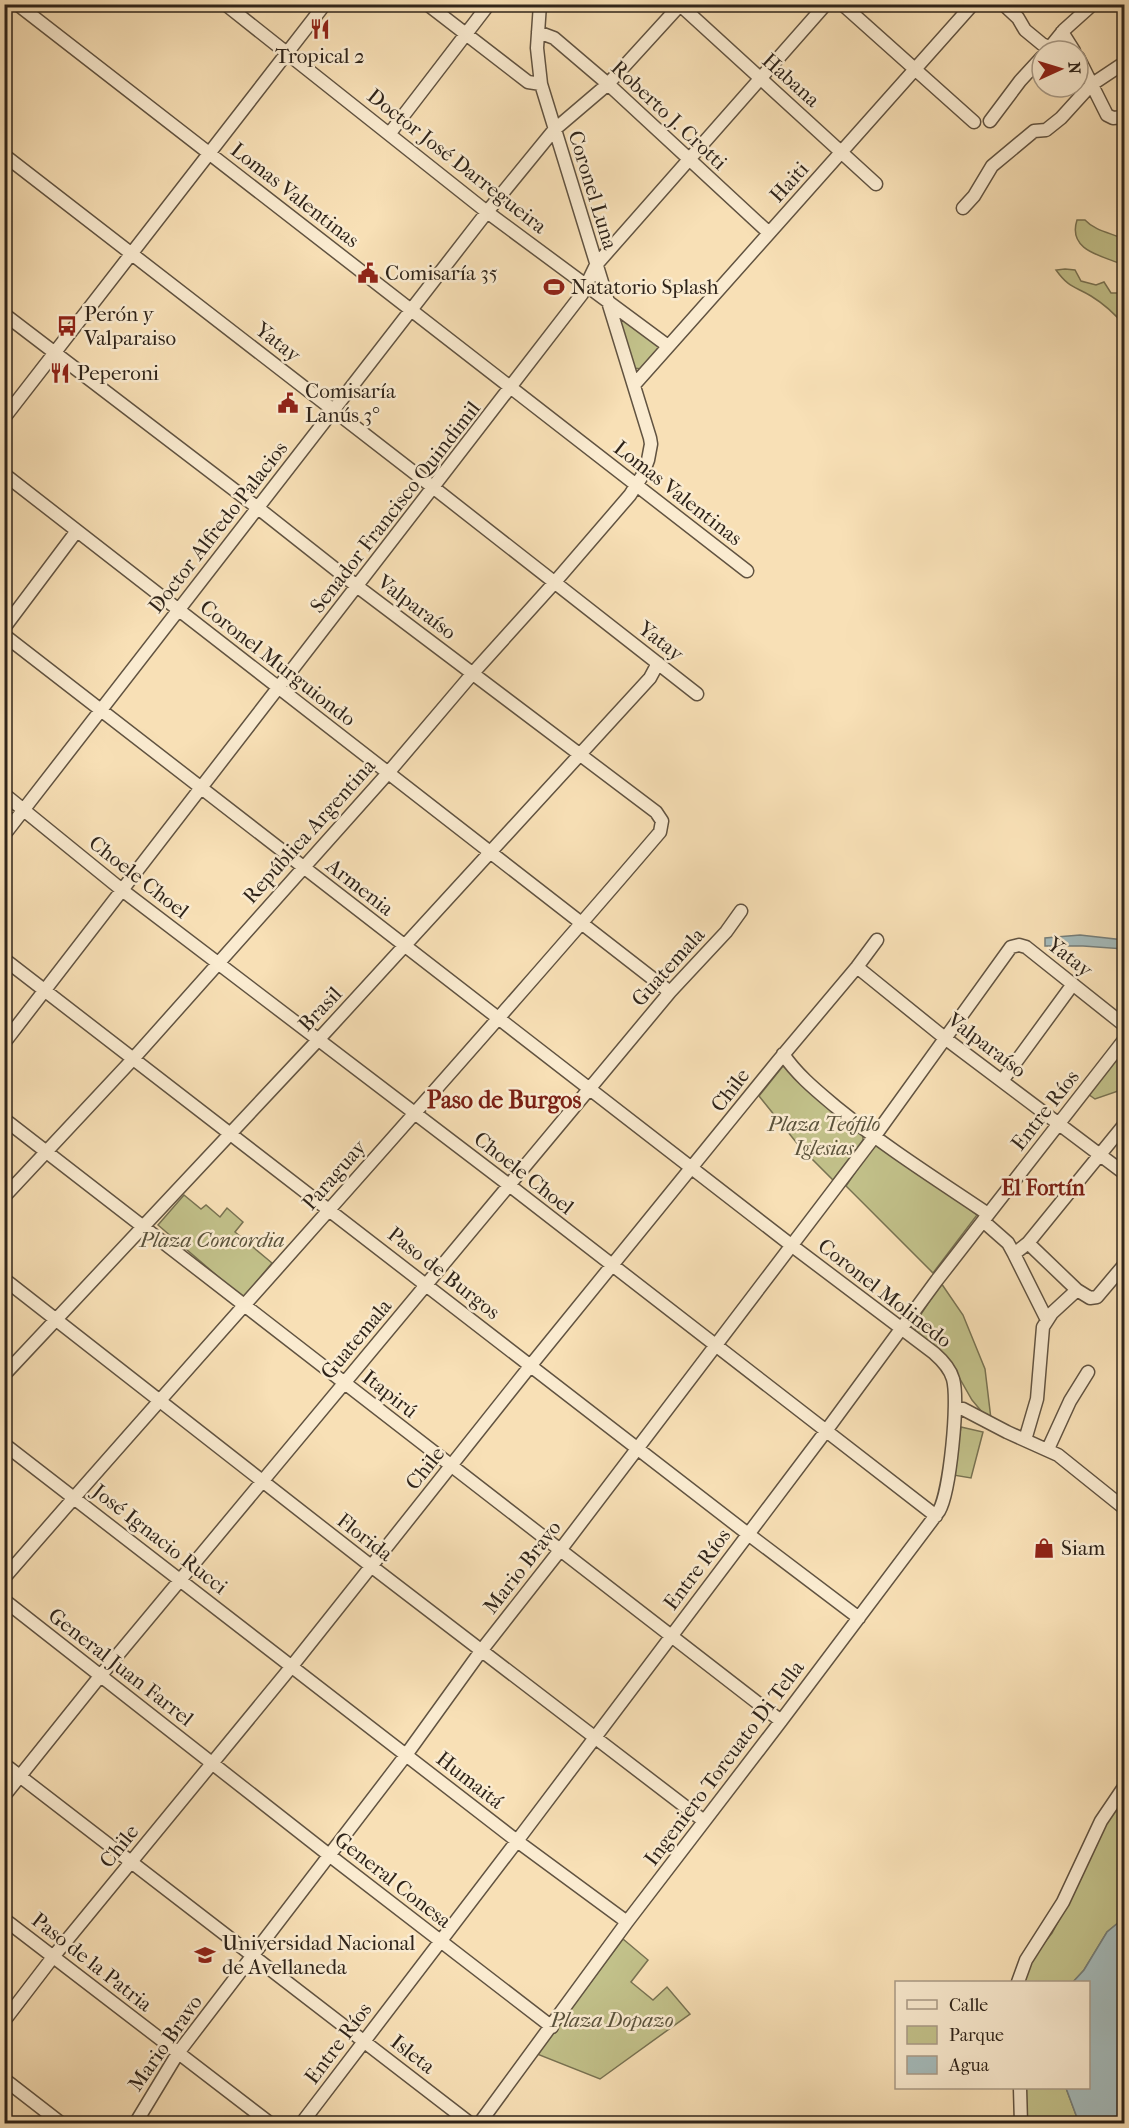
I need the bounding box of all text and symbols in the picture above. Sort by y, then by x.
restaurant icon: Tropical 2 [308,17,332,41]
north arrow [1030,39,1090,99]
place label: Tropical 2 [275,44,365,68]
street label: Habana [757,48,825,112]
street label: Roberto J. Crotti [606,55,732,175]
text: N [1065,61,1084,76]
street label: Doctor José Darregueira [363,84,552,239]
street label: Coronel Luna [564,128,623,253]
street label: Lomas Valentinas [226,137,364,253]
street label: Haiti [765,157,813,207]
public building icon: Comisaría 35 [356,261,380,285]
place label: Comisaría 35 [385,261,498,285]
sports icon: Natatorio Splash [542,275,566,299]
place label: Natatorio Splash [571,275,719,299]
place label: Perón y Valparaiso [83,302,176,350]
bus stop icon: Perón y Valparaiso [55,314,79,338]
street label: Yatay [250,316,306,367]
restaurant icon: Peperoni [48,361,72,385]
place label: Peperoni [77,361,159,385]
place label: Comisaría Lanús 3° [305,379,396,427]
public building icon: Comisaría Lanús 3° [276,391,300,415]
street label: Senador Francisco Quindimil [305,396,485,617]
street label: Lomas Valentinas [609,435,747,551]
street label: Doctor Alfredo Palacios [144,436,293,617]
street label: Valparaíso [372,569,461,644]
street label: Coronel Murguiondo [196,595,360,731]
street label: Yatay [633,615,689,666]
street label: República Argentina [238,754,380,908]
street label: Choele Choel [84,831,194,923]
street label: Armenia [321,853,399,921]
street label: Guatemala [627,923,710,1011]
street label: Yatay [1042,931,1098,982]
street label: Brasil [293,982,347,1036]
street label: Valparaíso [942,1007,1031,1082]
street label: Chile [706,1064,754,1116]
street label: Entre Ríos [1006,1065,1084,1155]
district label: Paso de Burgos [427,1086,581,1114]
park label: Plaza Teófilo Iglesias [767,1112,881,1160]
street label: Choele Choel [469,1127,579,1219]
street label: Paraguay [297,1134,371,1215]
district label: El Fortín [1001,1175,1085,1201]
street label: Paso de Burgos [383,1222,505,1324]
park label: Plaza Concordia [138,1228,285,1252]
street label: Coronel Molinedo [814,1233,956,1353]
street label: Guatemala [316,1294,397,1384]
street label: Itapirú [358,1365,423,1423]
street label: Chile [401,1442,449,1494]
street label: José Ignacio Rucci [86,1478,232,1599]
street label: Florida [332,1508,398,1566]
street label: Mario Bravo [478,1516,566,1618]
street label: Entre Ríos [659,1523,736,1614]
shop icon: Siam [1032,1536,1056,1560]
place label: Siam [1061,1536,1106,1560]
street label: General Juan Farrel [44,1603,198,1731]
street label: Ingeniero Torcuato Di Tella [639,1656,809,1870]
street label: Humaitá [432,1746,509,1814]
street label: Chile [95,1820,143,1872]
street label: General Conesa [330,1827,456,1933]
street label: Paso de la Patria [27,1908,157,2017]
place label: Universidad Nacional de Avellaneda [222,1931,416,1979]
school or university icon: Universidad Nacional de Avellaneda [193,1943,217,1967]
legend [895,1981,1090,2089]
street label: Mario Bravo [123,1990,207,2096]
text: Calle [949,1995,988,2016]
street label: Entre Ríos [300,1997,377,2088]
park label: Plaza Dopazo [549,2008,674,2032]
text: Parque [949,2025,1004,2046]
street label: Isleta [386,2029,440,2079]
text: Agua [948,2055,990,2076]

